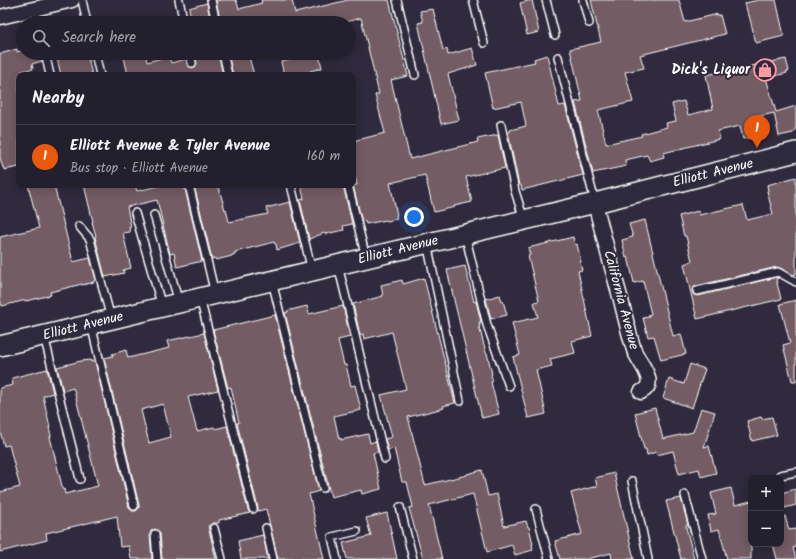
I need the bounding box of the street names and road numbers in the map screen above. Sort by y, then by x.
street label: Elliott Avenue [670,152,756,194]
street label: Elliott Avenue [355,229,441,271]
street label: California Avenue [597,248,645,353]
street label: Elliott Avenue [40,305,126,347]

